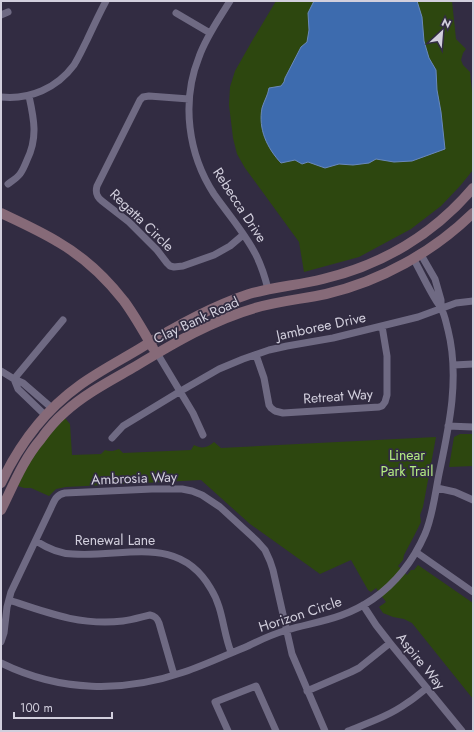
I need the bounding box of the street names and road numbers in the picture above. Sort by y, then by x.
street label: Rebecca Drive [208,164,272,246]
street label: Regatta Circle [105,184,179,256]
street label: Clay Bank Road [150,291,242,349]
street label: Jamboree Drive [272,307,368,346]
street label: Retreat Way [302,384,374,408]
street label: Ambrosia Way [91,466,178,489]
street label: Renewal Lane [75,530,155,550]
street label: Horizon Circle [256,591,344,637]
street label: Aspire Way [392,628,451,694]

